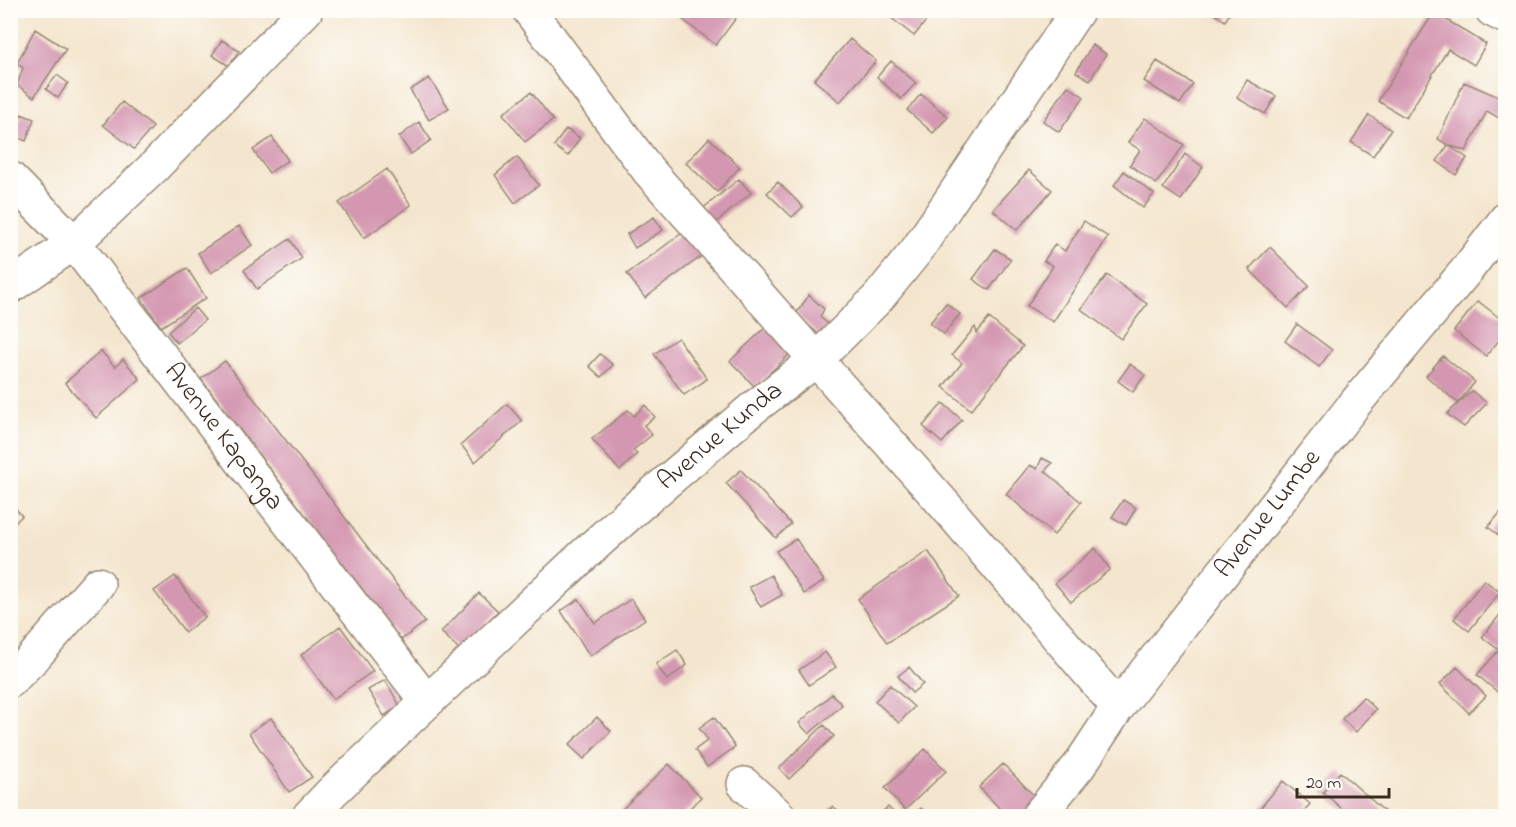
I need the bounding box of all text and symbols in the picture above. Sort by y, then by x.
street label: Avenue Kapanga [154,355,292,519]
street label: Avenue Kunda [650,373,791,500]
street label: Avenue Lumbe [1206,441,1331,587]
scale bar [1297,761,1388,799]
text: 20 m [1306,771,1341,797]

